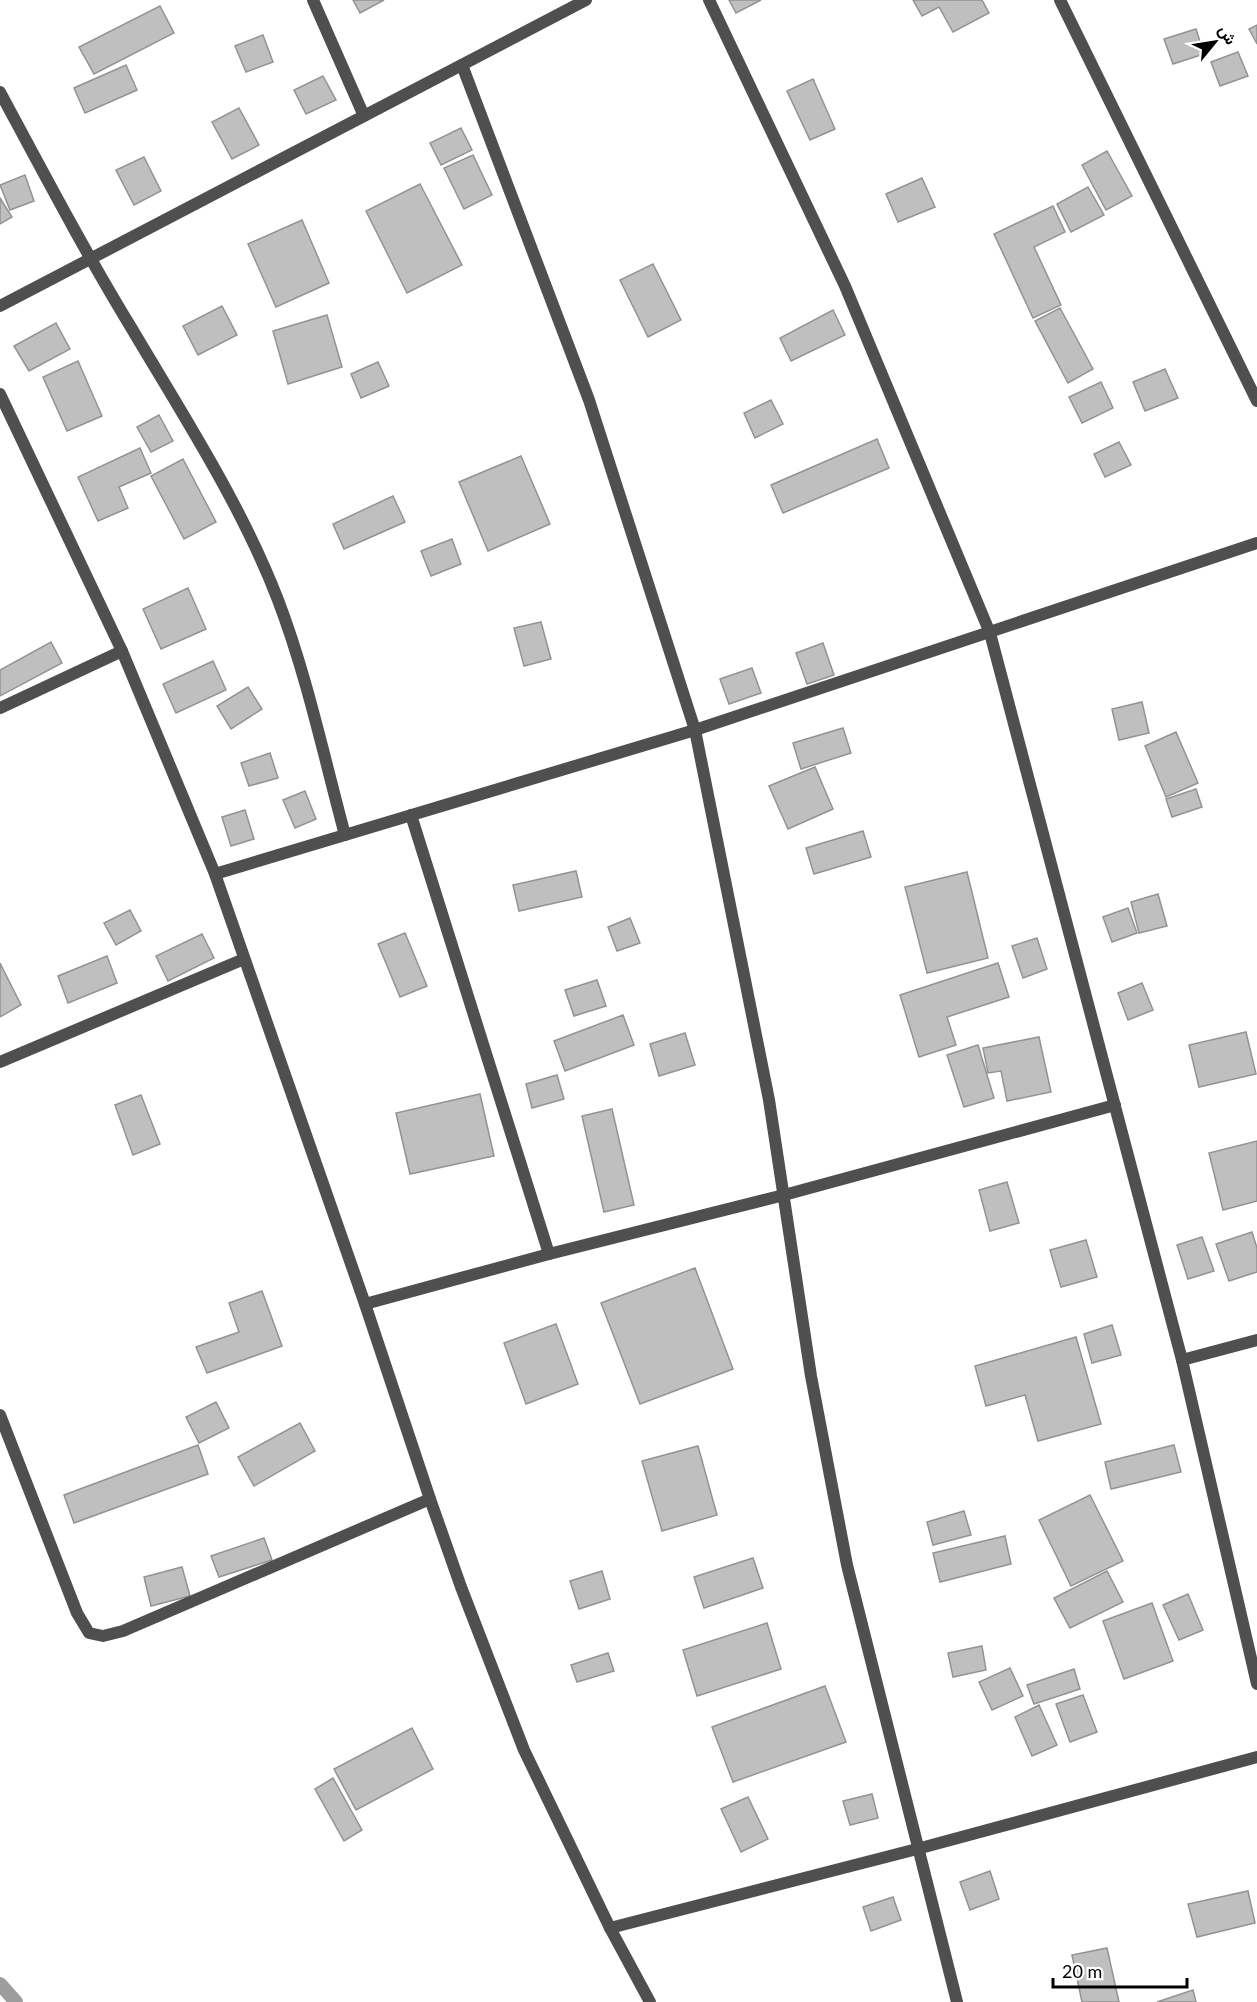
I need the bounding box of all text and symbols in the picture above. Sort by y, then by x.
north arrow [1185,12,1245,72]
text: ش [1215,21,1241,48]
scale bar [1053,1951,1186,1989]
text: 20 m [1062,1960,1102,1982]

